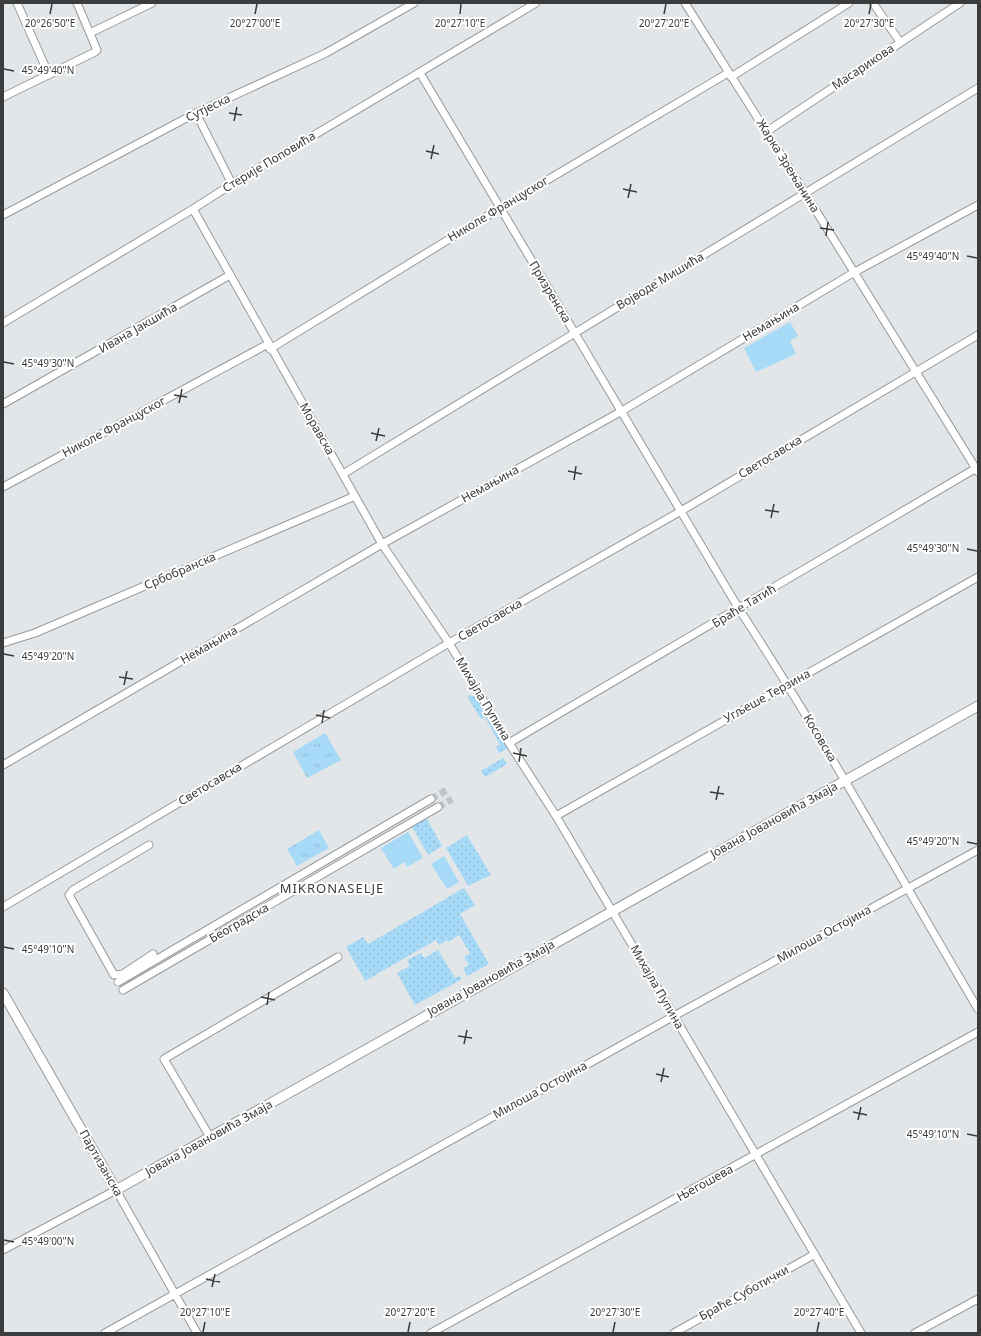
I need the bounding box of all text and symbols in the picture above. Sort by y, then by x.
text: 20°26'50"E [25,16,75,30]
text: 20°27'00"E [230,16,280,30]
text: 20°27'10"E [435,16,485,30]
text: 20°27'20"E [639,16,689,30]
text: 20°27'30"E [844,16,894,30]
street label: Масарикова [828,40,897,94]
text: 45°49'40"N [22,63,74,77]
street label: Сутјеска [183,89,233,126]
street label: Жарка Зрењанина [753,116,824,216]
street label: Стерије Поповића [219,127,319,196]
street label: Николе Француског [444,172,551,245]
street label: Војводе Мишића [613,248,707,313]
text: 45°49'40"N [907,249,959,263]
street label: Призренска [525,258,576,326]
street label: Ивана Јакшића [95,298,180,357]
street label: Немањина [739,298,802,345]
text: 45°49'30"N [22,356,74,370]
street label: Николе Француског [59,392,169,461]
street label: Моравска [296,400,339,458]
street label: Светосавска [735,431,805,482]
street label: Немањина [458,461,522,506]
text: 45°49'30"N [907,541,959,555]
street label: Србобранска [141,548,218,593]
street label: Браће Татић [709,580,779,631]
street label: Светосавска [454,594,525,645]
street label: Немањина [177,621,241,668]
text: 45°49'20"N [22,649,74,663]
street label: Михајла Пупина [452,654,515,744]
street label: Угљеше Терзина [720,665,813,727]
street label: Косовска [800,711,841,765]
street label: Светосавска [175,758,245,809]
street label: Јована Јовановића Змаја [706,777,841,862]
text: 45°49'20"N [907,834,959,848]
district label: MIKRONASELJE [280,879,384,897]
street label: Београдска [206,899,272,947]
street label: Милоша Остојина [774,901,874,967]
street label: Јована Јовановића Змаја [423,935,558,1020]
text: 45°49'10"N [22,942,74,956]
street label: Михајла Пупина [626,942,688,1032]
street label: Милоша Остојина [490,1057,590,1123]
street label: Јована Јовановића Змаја [141,1095,276,1180]
street label: Партизанска [75,1126,127,1199]
text: 45°49'10"N [907,1127,959,1141]
street label: Његошева [674,1160,736,1205]
text: 45°49'00"N [22,1234,74,1248]
street label: Браће Суботички [696,1261,792,1324]
text: 20°27'10"E [180,1305,230,1319]
text: 20°27'20"E [385,1305,435,1319]
text: 20°27'30"E [590,1305,640,1319]
text: 20°27'40"E [794,1305,844,1319]

